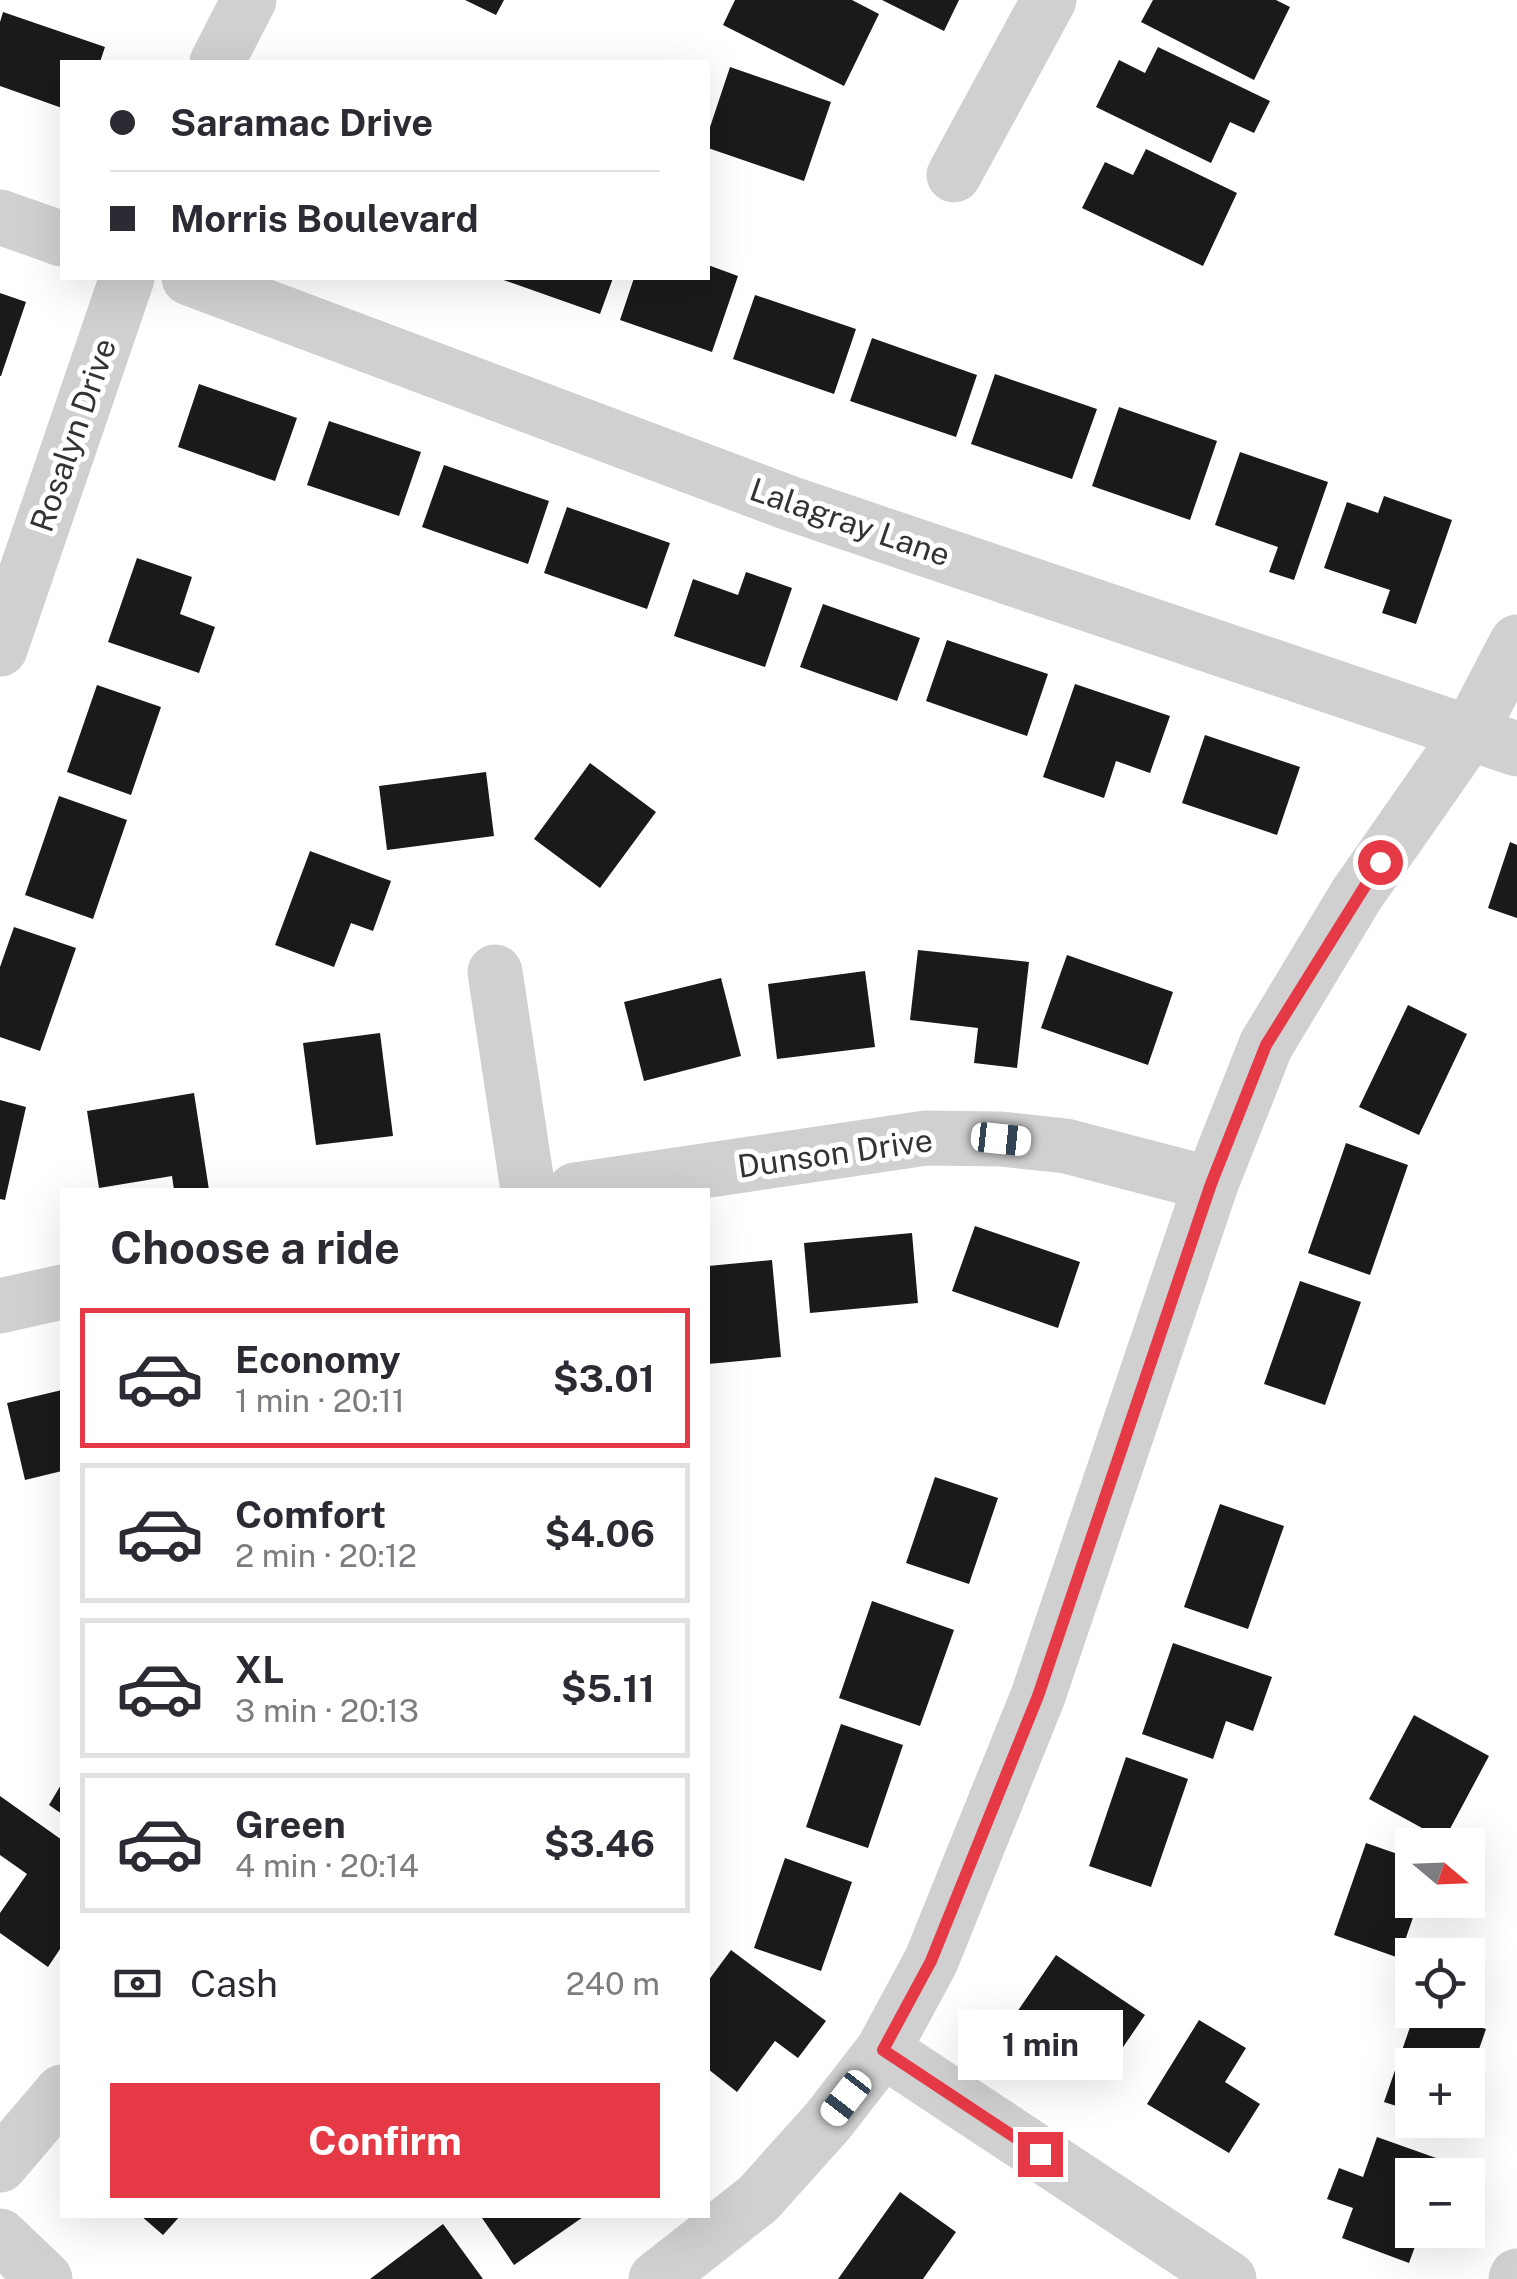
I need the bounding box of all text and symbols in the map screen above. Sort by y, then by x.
text: Saramac Drive [170,100,433,145]
text: Morris Boulevard [170,196,479,241]
street label: Rosalyn Drive [23,333,123,537]
street label: Lalagray Lane [745,470,955,574]
route start [1358,840,1403,885]
street label: Dunson Drive [735,1121,935,1185]
car [970,1121,1032,1157]
text: Choose a ride [110,1221,400,1274]
icon: car [115,1333,205,1423]
text: Economy [235,1337,401,1382]
text: $3.01 [553,1356,655,1401]
text: 1 min · 20:11 [235,1382,405,1419]
icon: car [115,1488,205,1578]
text: Comfort [235,1492,386,1537]
text: $4.06 [545,1511,655,1556]
text: 2 min · 20:12 [235,1537,417,1574]
icon: car [115,1643,205,1733]
text: XL [235,1647,284,1692]
text: $5.11 [561,1666,655,1711]
text: 3 min · 20:13 [235,1692,419,1729]
icon: car [115,1798,205,1888]
text: Green [235,1802,346,1847]
text: $3.46 [544,1821,655,1866]
north arrow [1395,1828,1485,1918]
map controls [1395,1828,1485,2248]
text: 4 min · 20:14 [235,1847,419,1884]
button: locate [1395,1938,1485,2028]
icon: cash [110,1956,165,2011]
text: Cash [190,1961,278,2006]
text: 240 m [566,1965,660,2002]
callout: 1 min [958,2009,1122,2079]
text: 1 min [1002,2026,1079,2063]
button: + [1395,2048,1485,2138]
car [816,2065,876,2131]
button: Confirm [110,2083,660,2198]
route end [1018,2132,1063,2177]
button: − [1395,2158,1485,2248]

